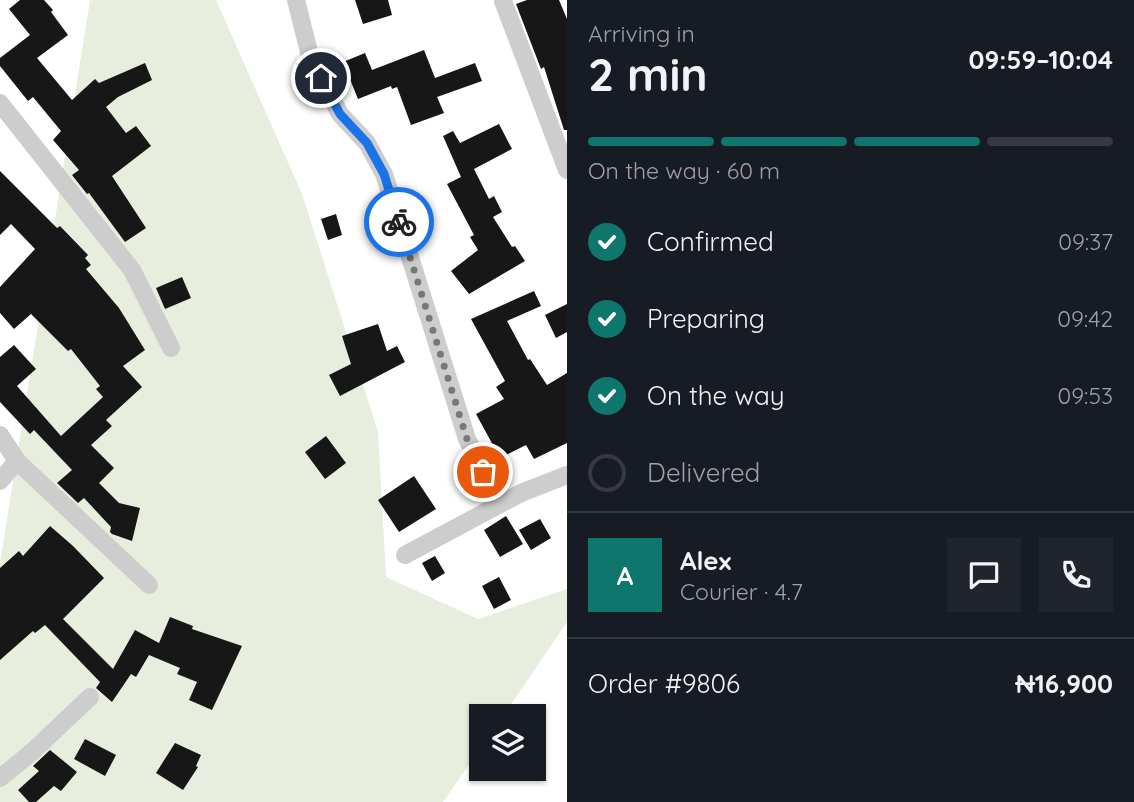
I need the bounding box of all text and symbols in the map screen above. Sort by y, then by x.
text: Arriving in [588,19,695,48]
text: 09:59–10:04 [969,43,1113,76]
text: 2 min [588,45,708,103]
pin [291,48,351,108]
icon: home [302,59,340,97]
text: On the way · 60 m [588,156,780,185]
courier [364,187,434,257]
icon: bike [380,203,418,241]
icon: check [588,223,626,261]
text: Confirmed [647,225,774,258]
text: 09:37 [1058,227,1113,256]
icon: check [588,300,626,338]
text: Preparing [647,302,765,335]
text: 09:42 [1057,304,1113,333]
icon: check [588,377,626,415]
text: On the way [647,379,785,412]
text: 09:53 [1058,381,1113,410]
pin [453,442,513,502]
icon: bag [464,453,502,491]
text: Delivered [647,456,760,489]
button: chat [947,538,1021,612]
button: phone [1039,538,1113,612]
text: Alex [680,544,731,577]
text: A [617,559,633,592]
text: Courier · 4.7 [680,577,803,606]
text: Order #9806 [588,667,740,700]
text: ₦16,900 [1016,667,1113,700]
map controls [469,704,546,781]
button: layers [469,704,546,781]

